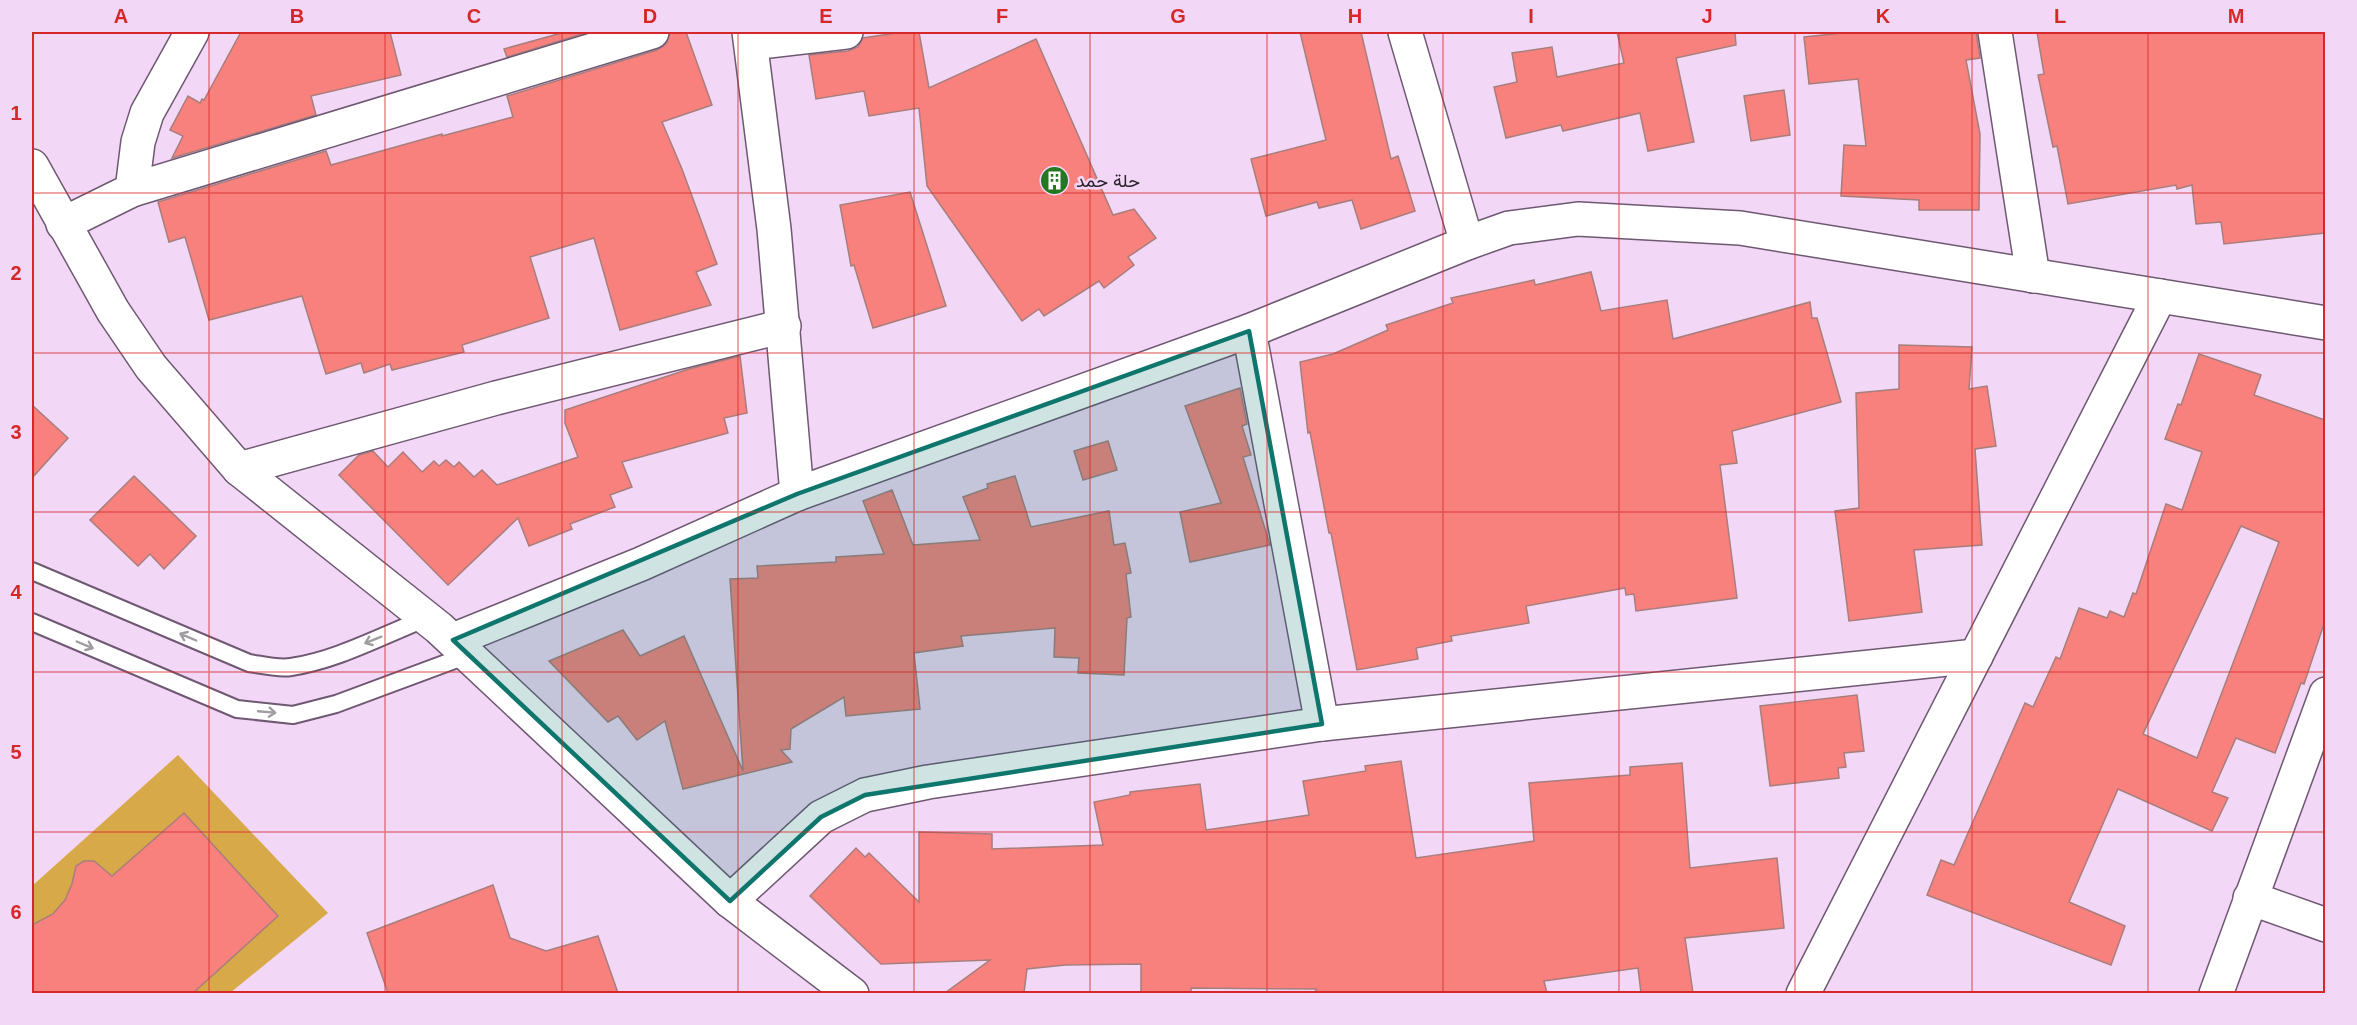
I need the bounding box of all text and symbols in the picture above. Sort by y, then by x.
text: A [114,5,128,27]
text: B [290,5,304,27]
text: C [467,5,481,27]
text: D [643,5,657,27]
text: E [819,5,833,27]
text: F [996,5,1008,27]
text: G [1170,5,1186,27]
text: H [1348,5,1362,27]
text: I [1528,5,1534,27]
text: J [1701,5,1713,27]
text: K [1876,5,1891,27]
text: L [2054,5,2066,27]
text: M [2228,5,2244,27]
text: 1 [10,102,22,124]
building icon: حلة حمد [1039,165,1071,197]
place label: حلة حمد [1076,171,1140,191]
text: 2 [10,262,22,284]
text: 3 [10,421,22,443]
text: 4 [10,581,22,603]
one-way arrow [179,631,197,642]
one-way arrow [364,635,382,646]
one-way arrow [76,640,94,651]
one-way arrow [257,707,277,718]
text: 5 [10,741,22,763]
text: 6 [10,901,22,923]

